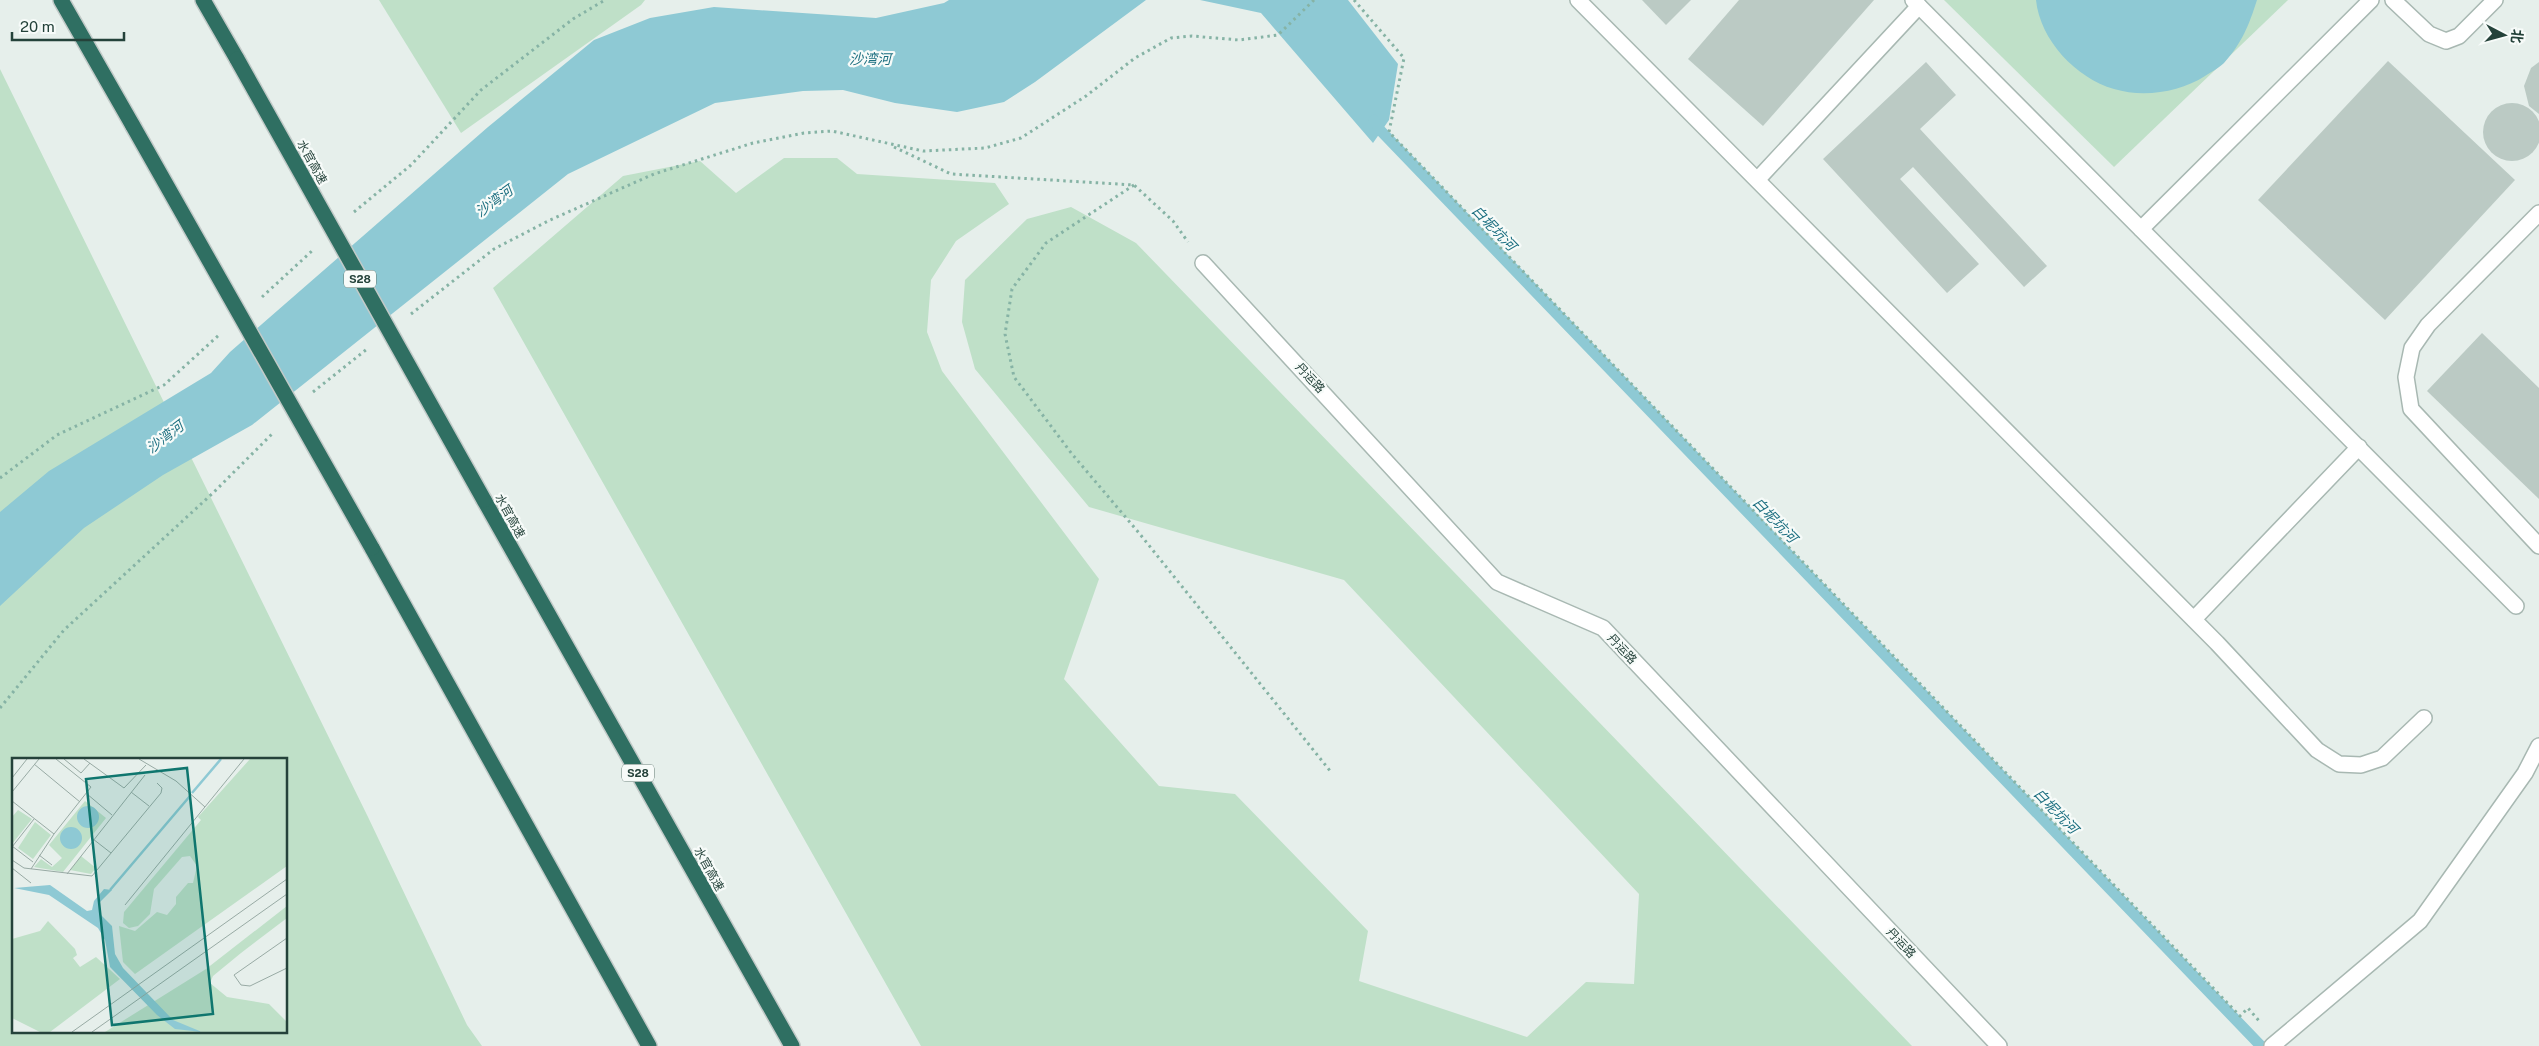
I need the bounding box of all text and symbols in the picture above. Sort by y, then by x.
scale bar [12,10,125,42]
north arrow [2479,10,2529,60]
text: 20 m [20,18,55,35]
text: 北 [2508,29,2526,44]
water label: 沙湾河 [849,51,894,67]
street label: 水官高速 [294,138,330,186]
water label: 沙湾河 [472,180,518,220]
water label: 白坭坑河 [1469,202,1521,256]
road number: S28 [344,270,376,288]
street label: 丹运路 [1293,360,1327,396]
water label: 沙湾河 [143,416,189,456]
street label: 水官高速 [492,492,528,540]
water label: 白坭坑河 [1750,494,1802,548]
street label: 丹运路 [1605,631,1639,667]
inset map [12,758,288,1034]
road number: S28 [622,764,654,781]
water label: 白坭坑河 [2031,785,2083,839]
street label: 水官高速 [691,845,727,893]
street label: 丹运路 [1884,925,1918,961]

